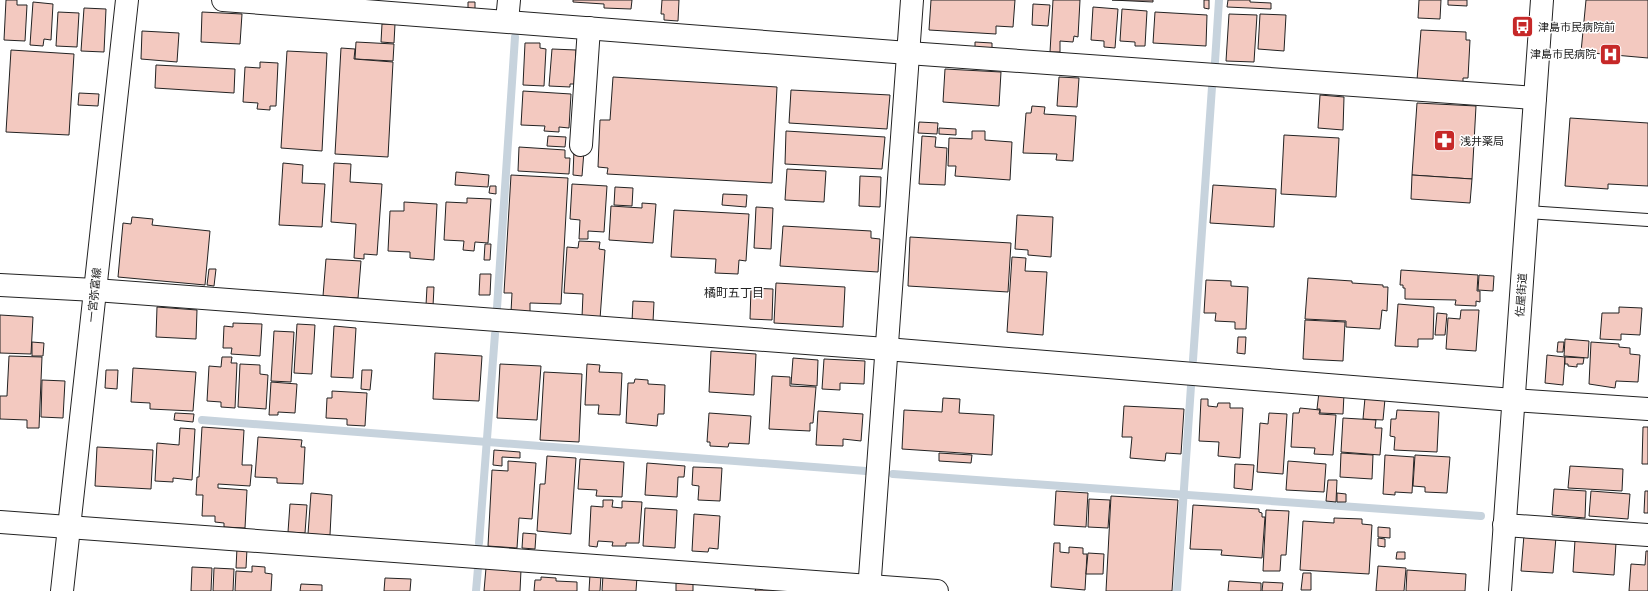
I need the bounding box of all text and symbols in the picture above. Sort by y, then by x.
bus stop icon: 津島市民病院前 [1509,14,1535,40]
place label: 津島市民病院前 [1538,21,1615,34]
hospital icon: 津島市民病院 [1598,41,1624,67]
place label: 津島市民病院 [1530,48,1596,61]
pharmacy icon: 浅井薬局 [1431,128,1457,154]
place label: 浅井薬局 [1460,135,1504,148]
street label: 一宮弥富線 [85,267,104,323]
street label: 佐屋街道 [1513,273,1530,317]
district label: 橘町五丁目 [704,286,764,301]

